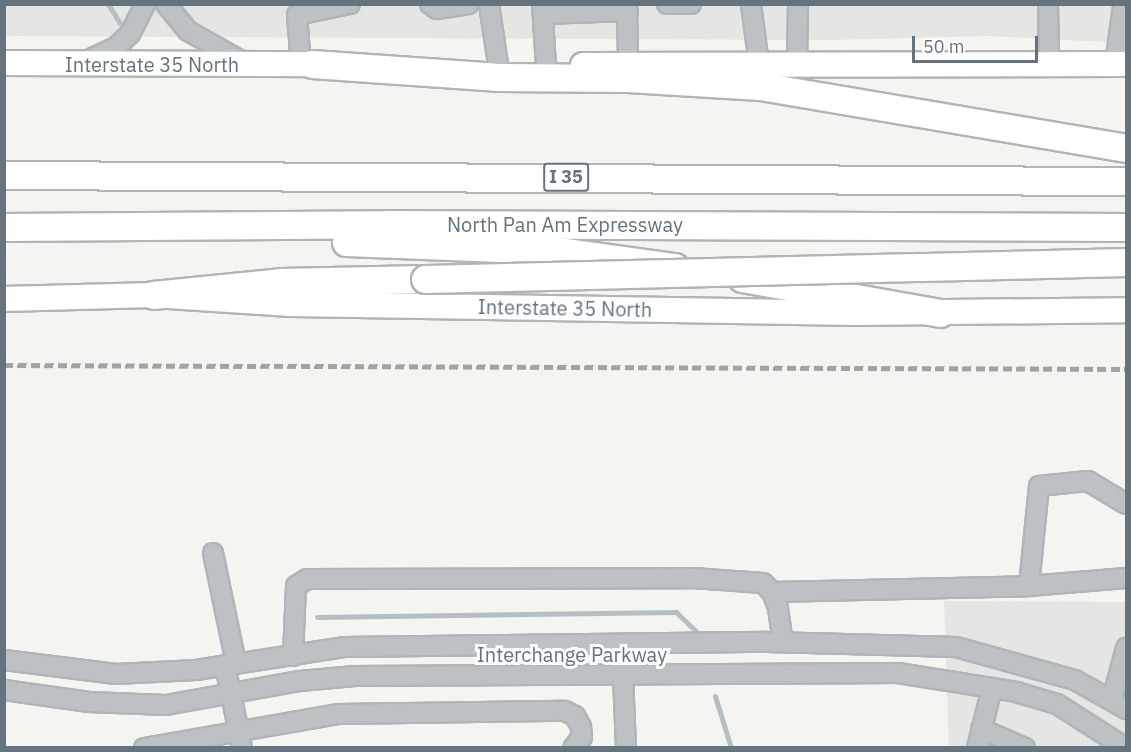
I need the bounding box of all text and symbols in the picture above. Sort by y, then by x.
scale bar [915,24,1041,62]
text: 50 m [923,35,965,58]
street label: Interstate 35 North [65,52,239,76]
road number: I 35 [542,162,590,192]
street label: North Pan Am Expressway [447,212,683,236]
street label: Interstate 35 North [478,294,652,322]
street label: Interchange Parkway [477,642,667,666]

